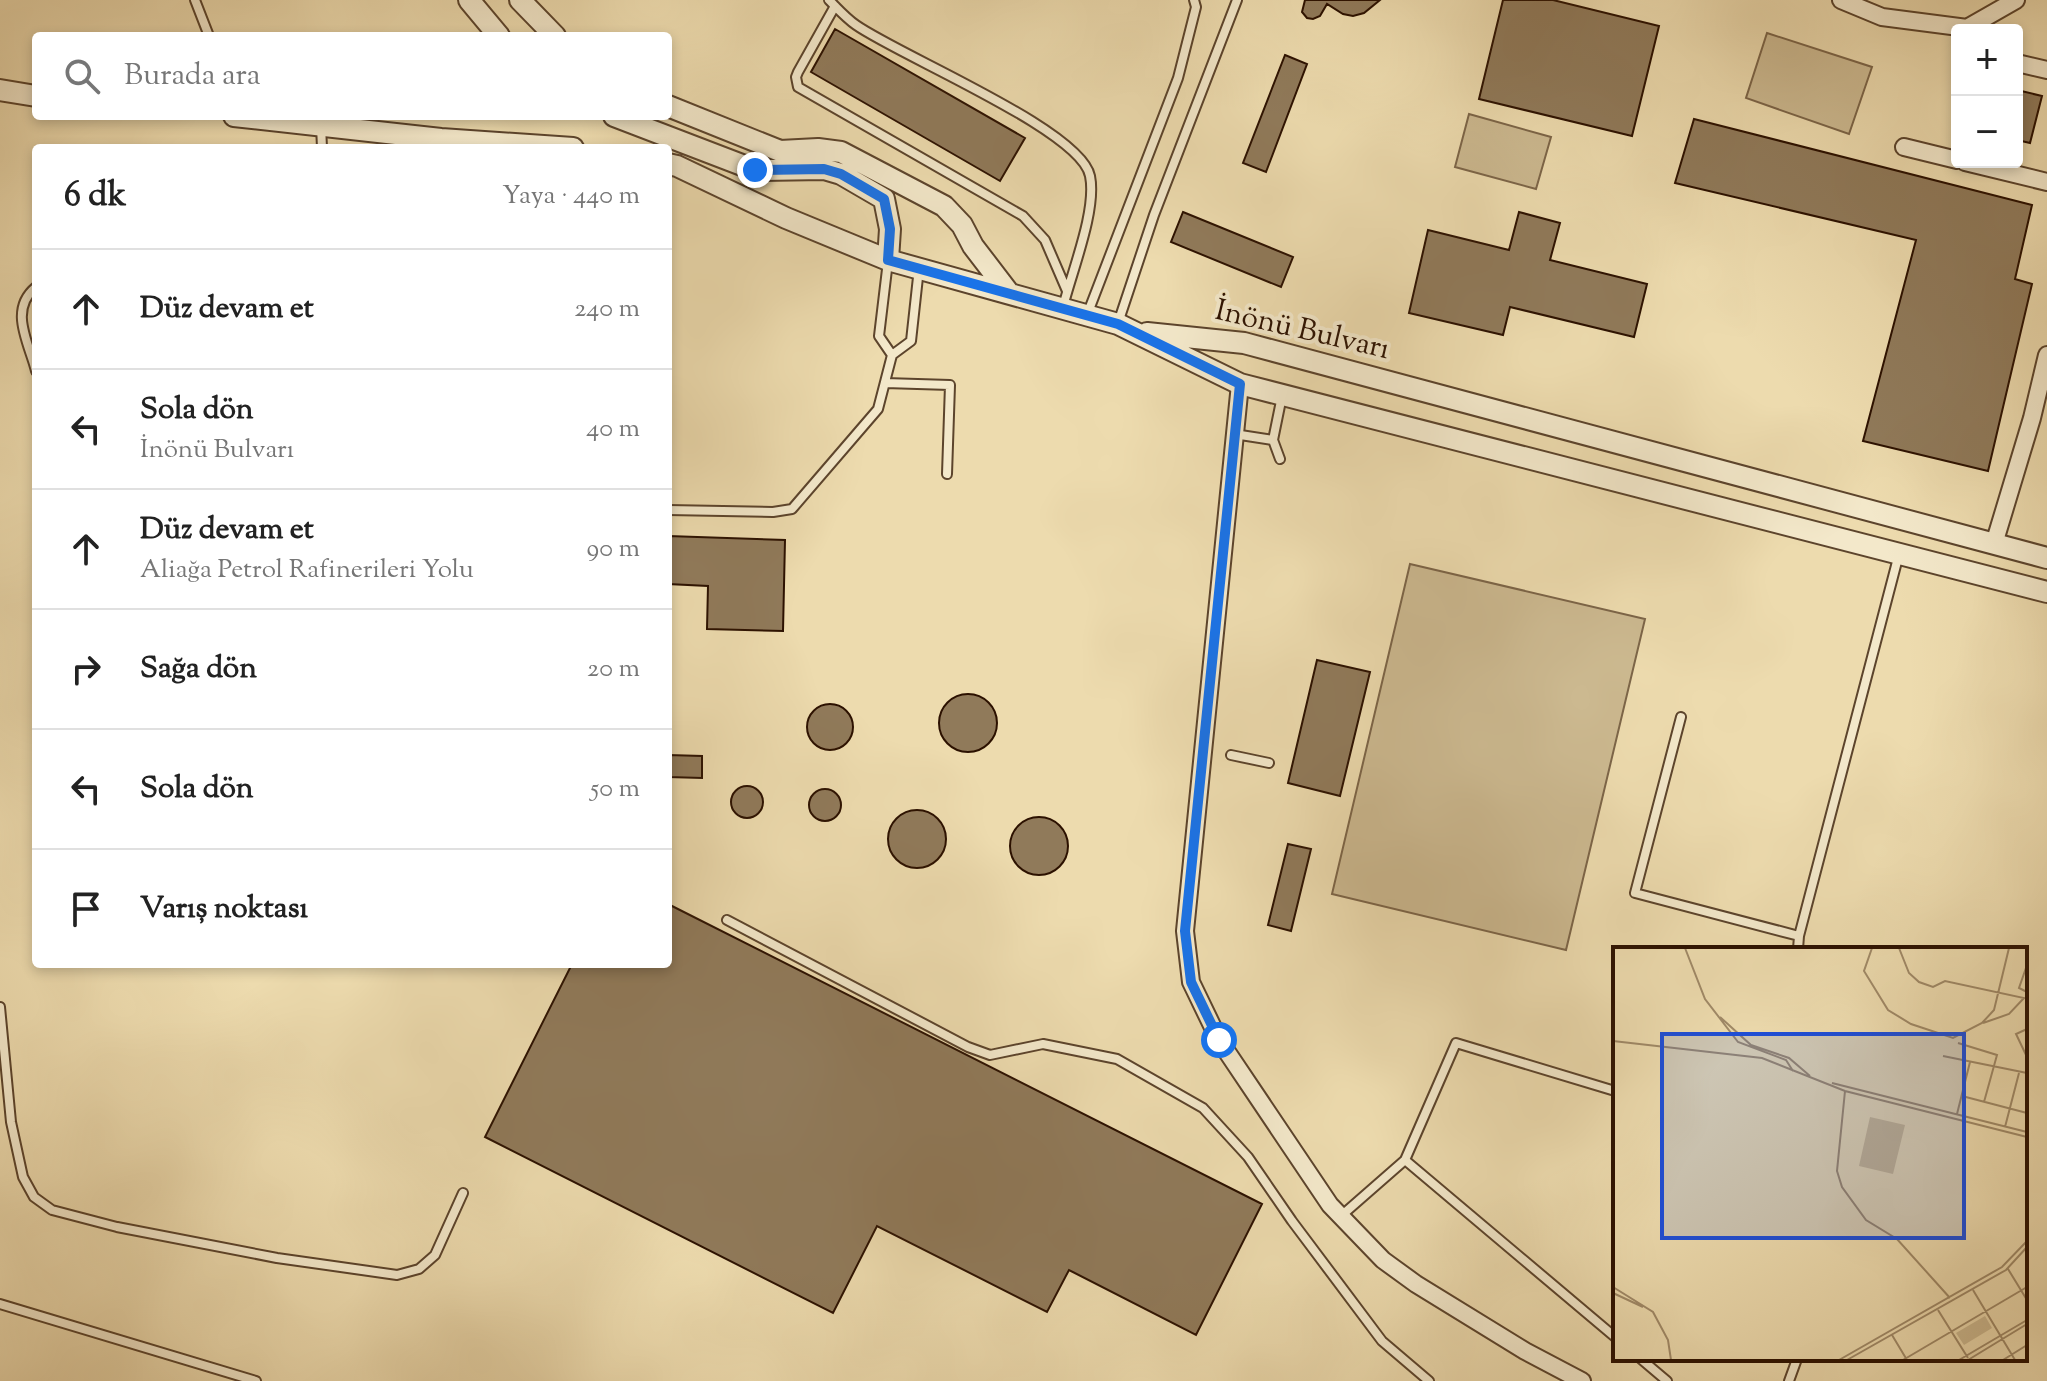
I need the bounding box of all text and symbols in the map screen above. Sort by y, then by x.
map controls [1951,24,2023,168]
button: + [1951,24,2023,96]
search box [32,32,672,120]
icon: search [60,54,104,98]
text: Burada ara [124,55,261,98]
button: − [1951,96,2023,168]
route end [737,152,773,188]
text: 6 dk [64,172,126,221]
text: Yaya · 440 m [502,178,640,215]
icon: ahead [64,287,108,331]
text: Düz devam et [140,288,314,331]
street label: İnönü Bulvarı [1210,290,1394,372]
text: 240 m [574,291,640,328]
text: Sola dön [140,389,254,432]
icon: left [64,407,108,451]
text: 40 m [586,411,640,448]
text: İnönü Bulvarı [140,432,294,469]
text: Düz devam et [140,509,314,552]
icon: ahead [64,527,108,571]
text: 90 m [587,531,640,568]
text: Aliağa Petrol Rafinerileri Yolu [140,552,474,589]
icon: right [64,647,108,691]
text: Sağa dön [140,648,257,691]
text: 20 m [587,651,640,688]
icon: left [64,767,108,811]
text: Sola dön [140,768,254,811]
text: 50 m [590,771,640,808]
icon: arrive [64,887,108,931]
text: Varış noktası [140,888,308,931]
inset map [1613,947,2027,1361]
route start [1201,1022,1237,1058]

